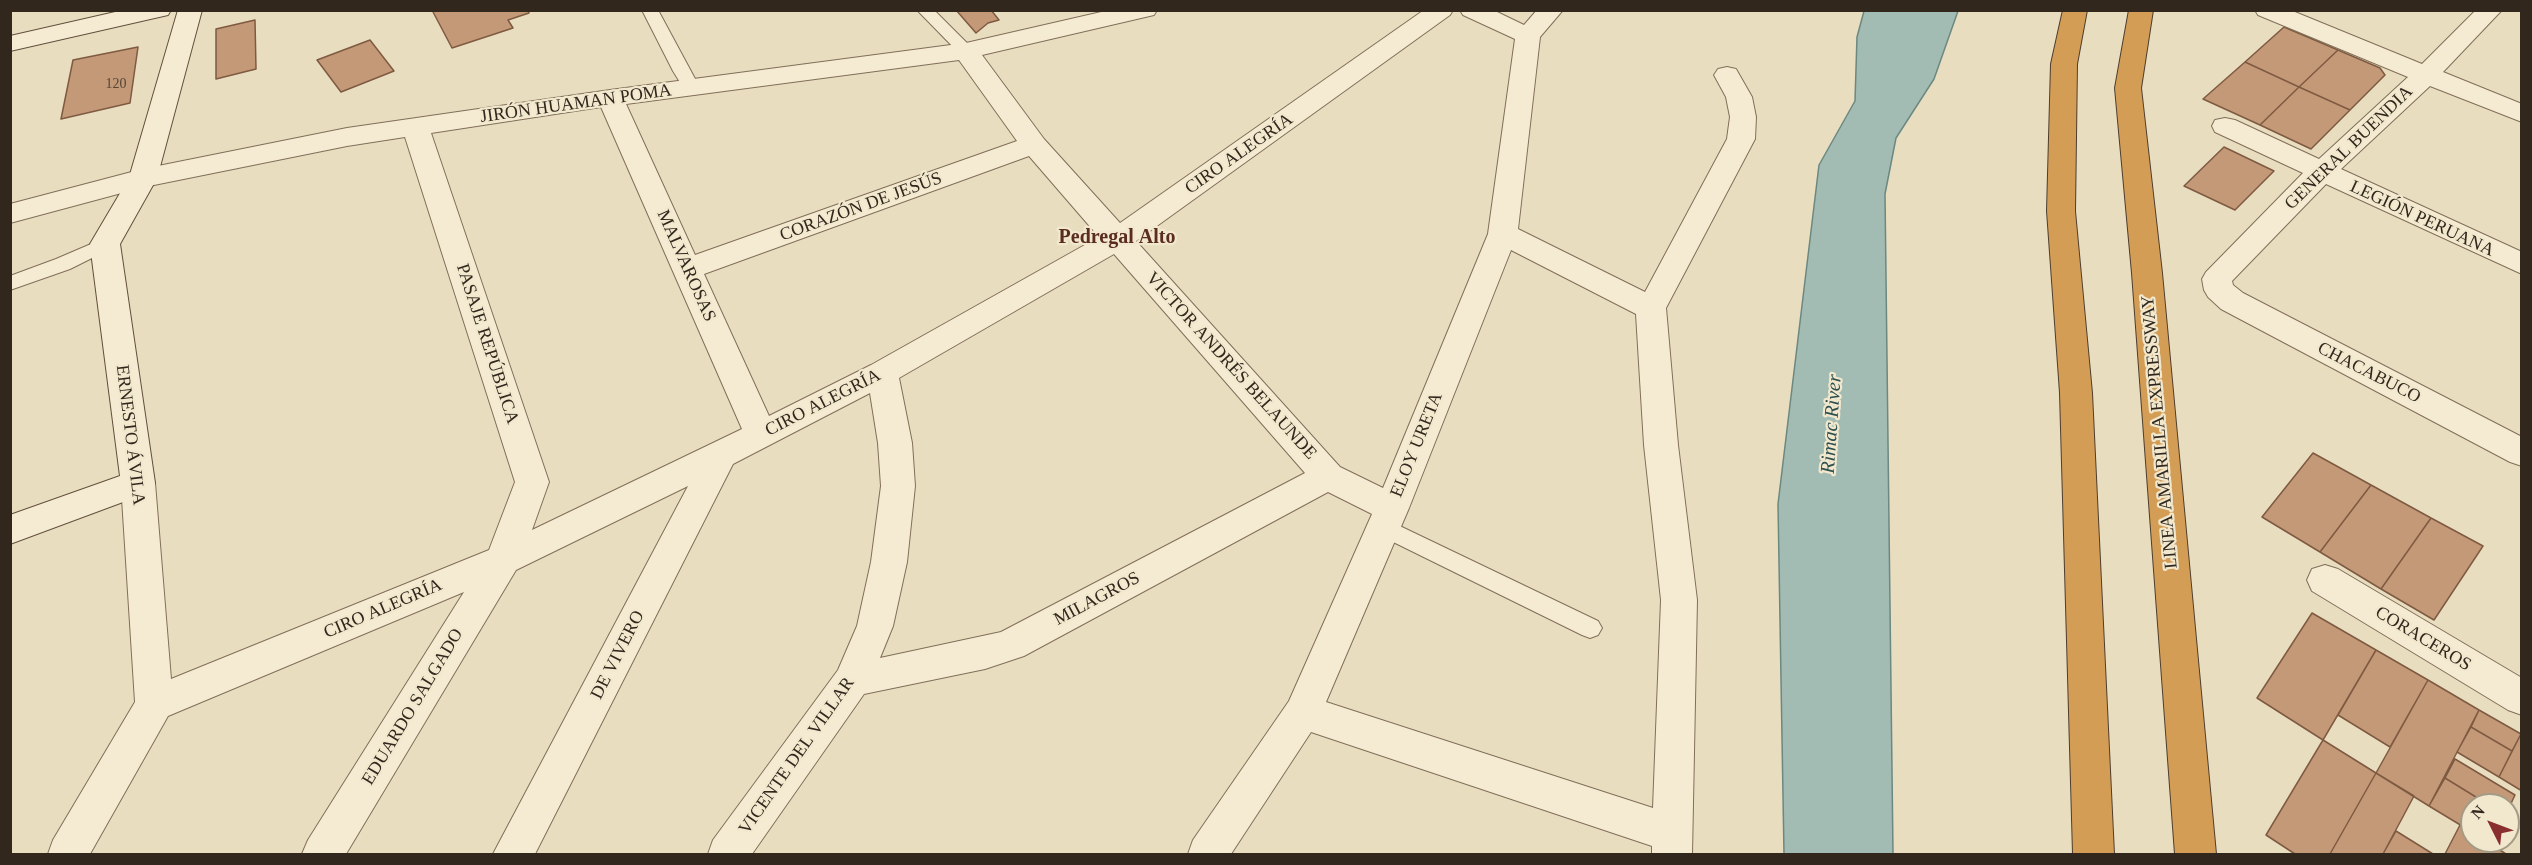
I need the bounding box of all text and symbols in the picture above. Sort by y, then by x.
house number: 120 [106,76,126,92]
street label: JIRÓN HUAMAN POMA [479,80,673,128]
street label: GENERAL BUENDIA [2281,81,2417,215]
street label: CIRO ALEGRÍA [1181,109,1297,199]
street label: CORAZÓN DE JESÚS [777,168,945,246]
street label: LEGIÓN PERUANA [2347,176,2497,262]
street label: MALVAROSAS [652,207,720,325]
district label: Pedregal Alto [1059,226,1175,250]
street label: PASAJE REPÚBLICA [451,261,523,427]
street label: VICTOR ANDRÉS BELAUNDE [1141,268,1321,464]
street label: LINEA AMARILLA EXPRESSWAY [2137,294,2183,570]
street label: CHACABUCO [2314,338,2424,408]
street label: ERNESTO ÁVILA [111,364,149,506]
street label: CIRO ALEGRÍA [762,365,884,441]
water label: Rimac River [1817,374,1847,474]
street label: ELOY URETA [1386,389,1448,501]
street label: MILAGROS [1050,567,1144,631]
street label: CIRO ALEGRÍA [321,574,445,644]
street label: CORACEROS [2371,602,2475,676]
street label: DE VIVERO [586,607,650,703]
street label: EDUARDO SALGADO [358,625,468,789]
street label: VICENTE DEL VILLAR [735,673,859,839]
north arrow [2460,793,2520,853]
text: N [2468,802,2488,822]

